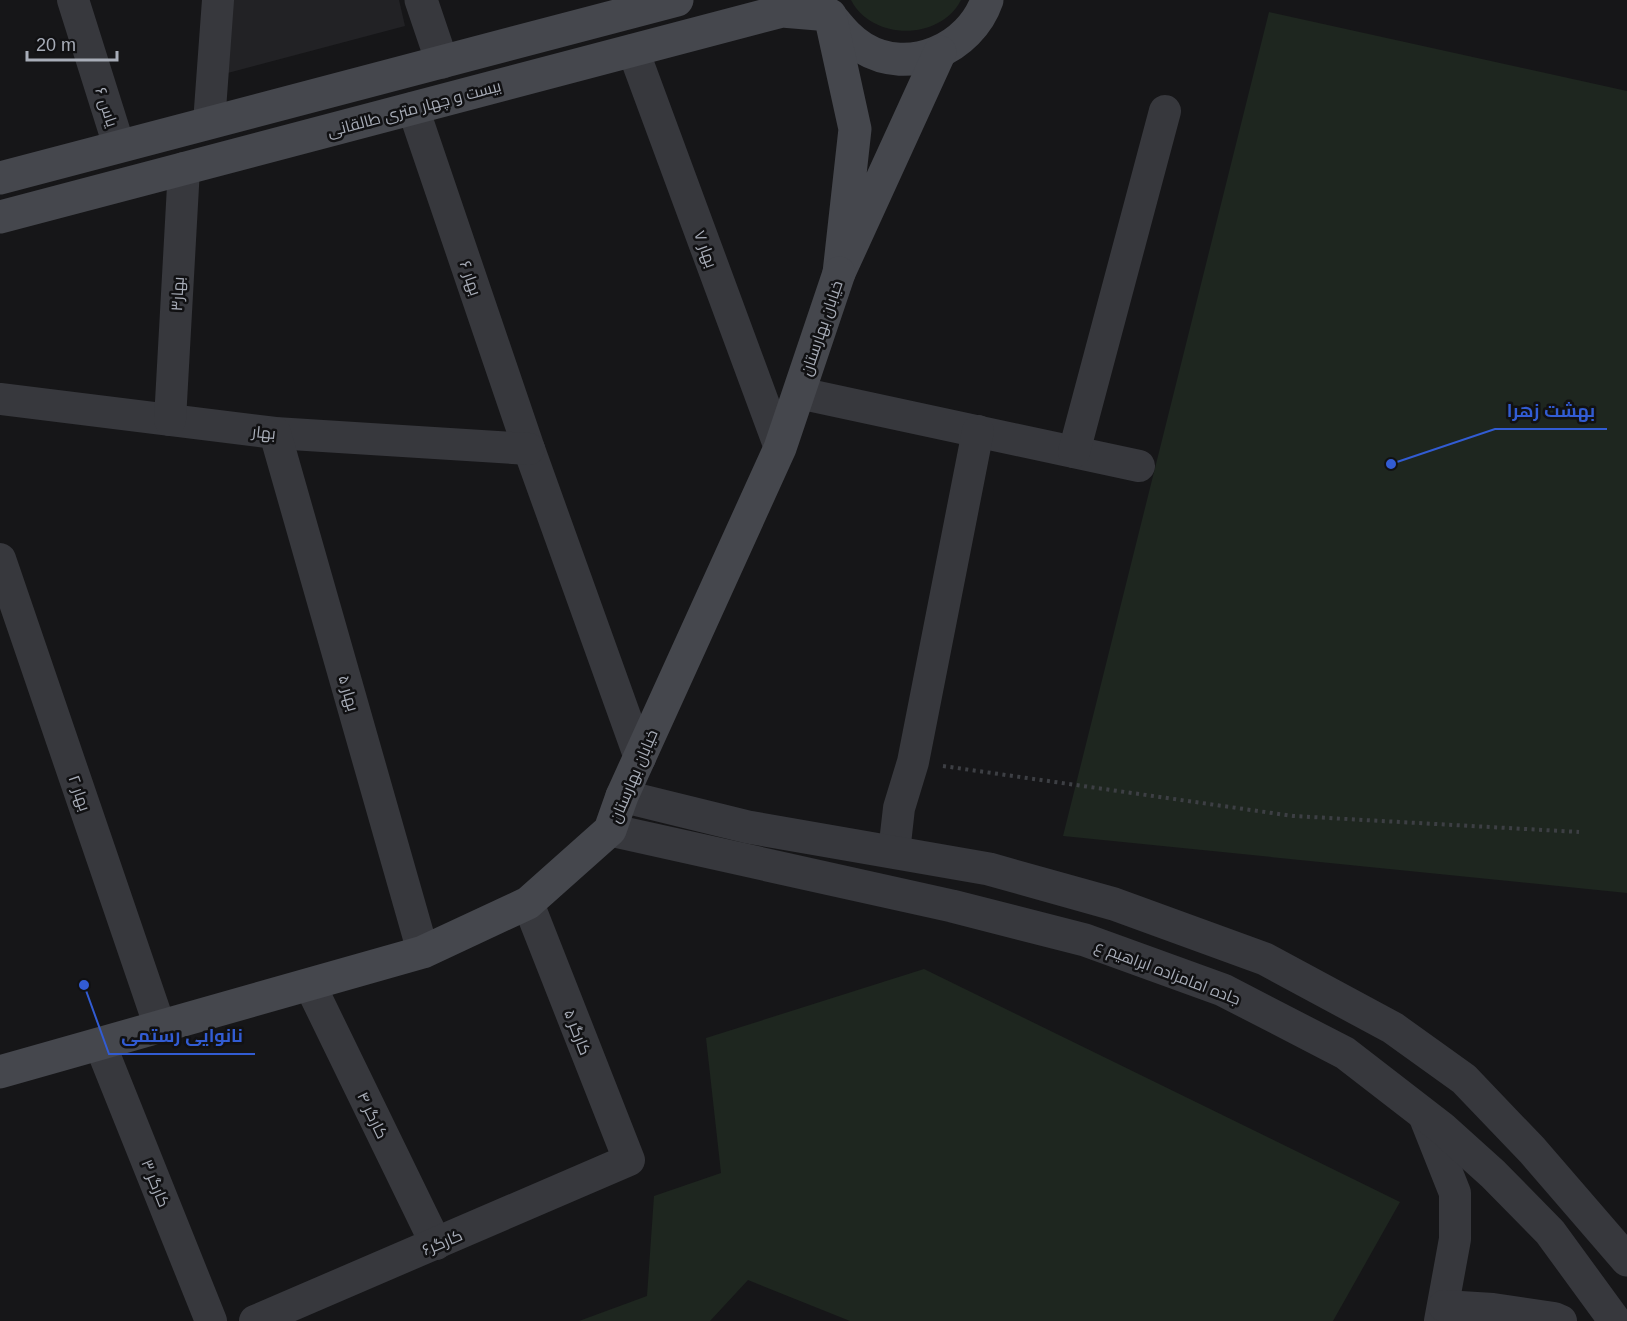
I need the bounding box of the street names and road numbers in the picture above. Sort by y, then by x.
street label: بیست و چهار متری طالقانی [325,77,504,143]
street label: یاس ۶ [90,85,121,130]
street label: بهار ۷ [689,228,720,271]
street label: بهار ۶ [455,258,484,299]
street label: بهار۳ [168,276,189,312]
street label: خیابان بهارستان [797,278,848,379]
street label: بهار [250,423,277,444]
street label: بهار ۵ [333,673,362,714]
street label: خیابان بهارستان [606,727,663,826]
street label: بهار ۲ [64,773,94,814]
street label: جاده امامزاده ابراهیم ع [1092,937,1243,1011]
street label: کارگر ۵ [560,1007,594,1058]
street label: کارگر ۴ [353,1089,391,1142]
street label: کارگر ۳ [137,1157,173,1210]
street label: کارگر۶ [419,1226,465,1259]

